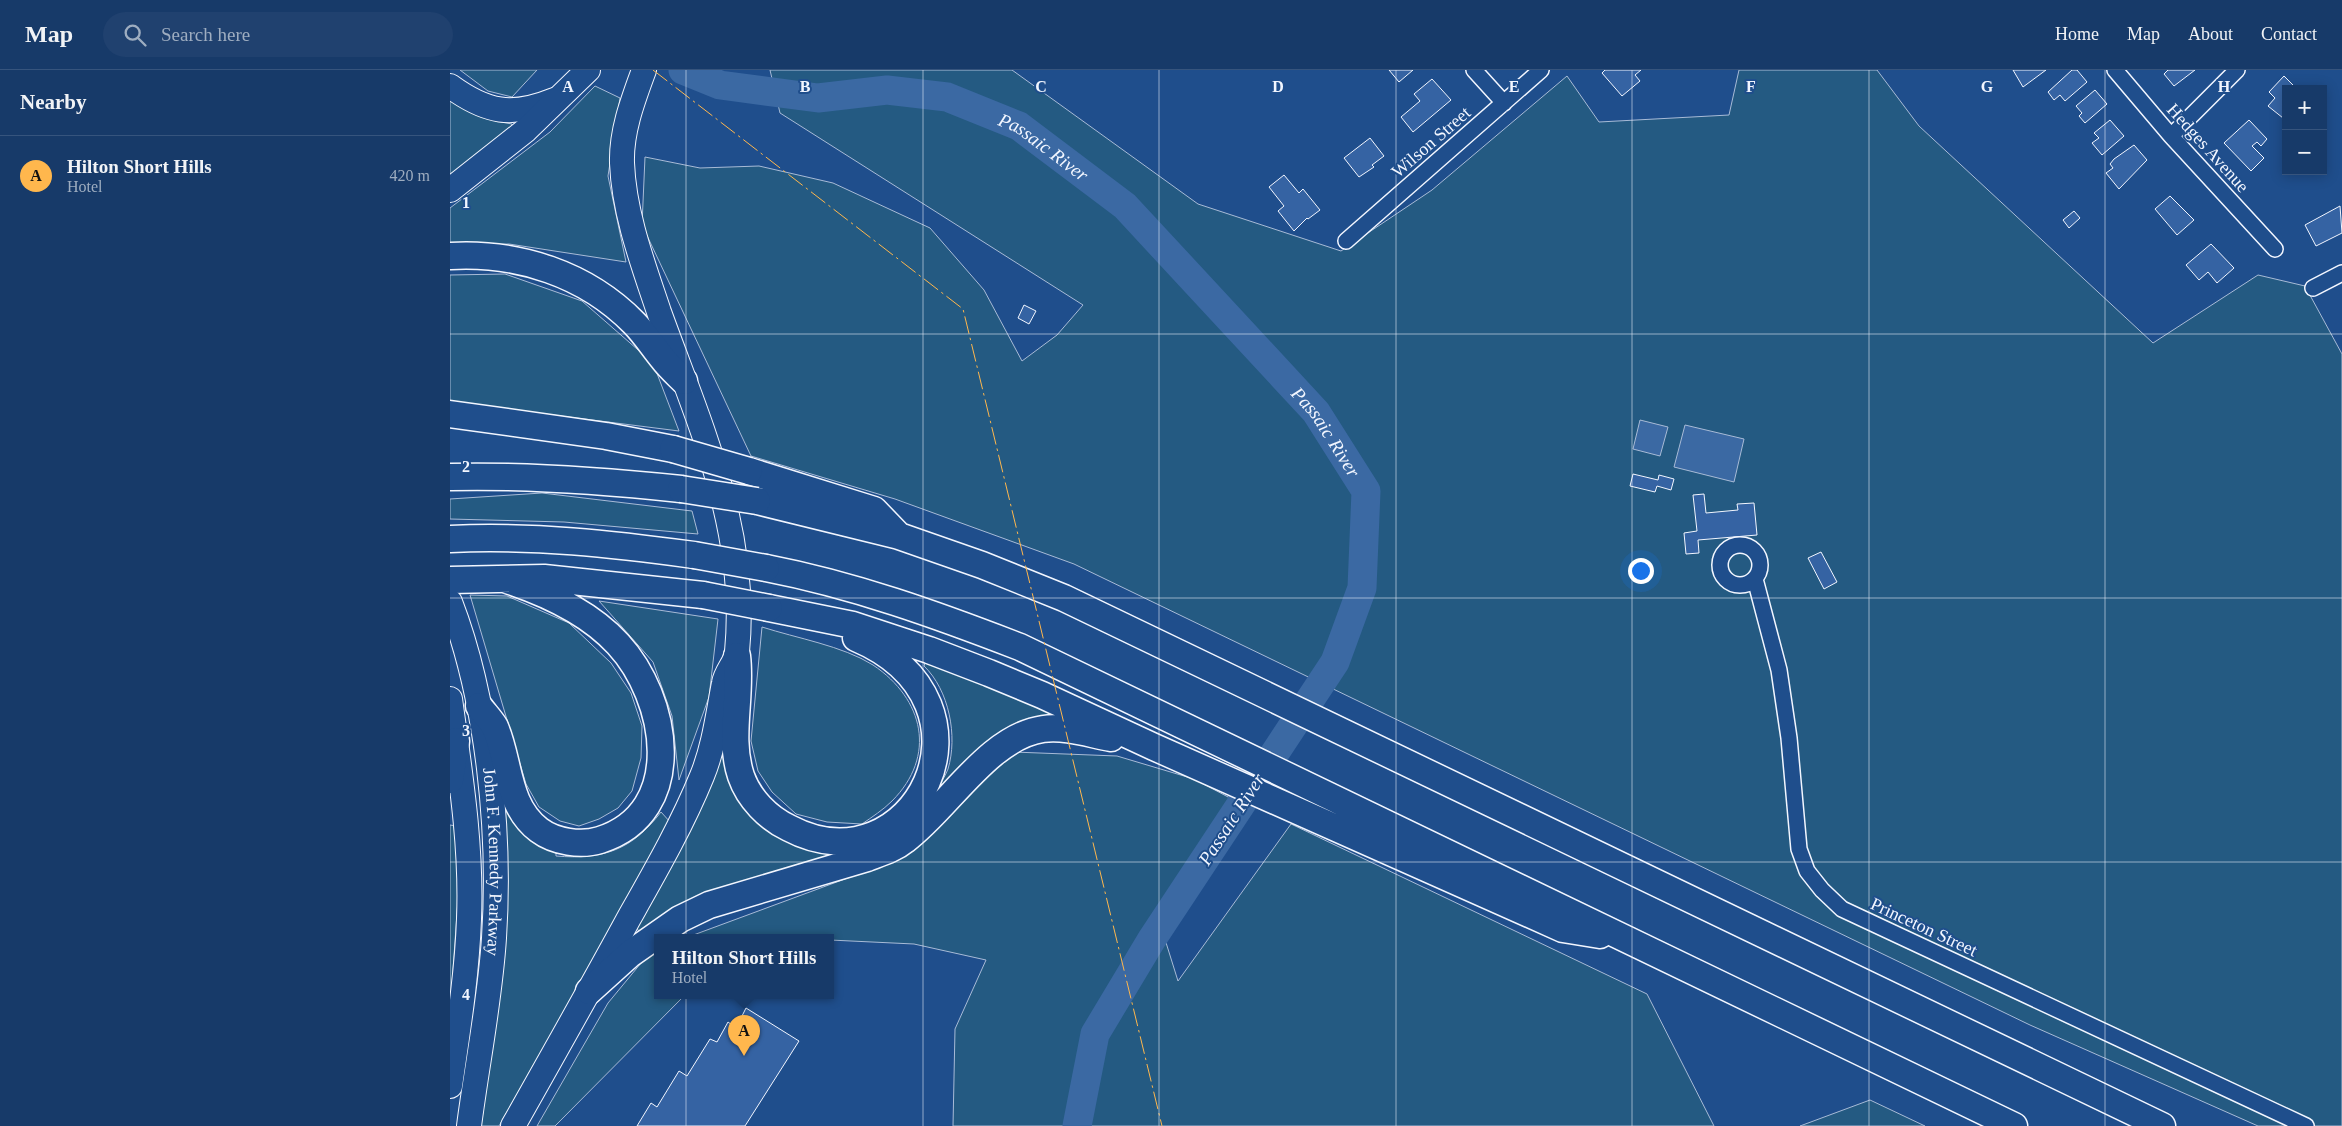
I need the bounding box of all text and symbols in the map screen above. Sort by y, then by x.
search box [103,12,453,57]
text: Map [25,21,73,47]
icon: search [121,21,149,49]
text: Search here [161,24,250,45]
text: Home [2055,24,2099,44]
text: Map [2127,24,2160,44]
text: About [2188,24,2233,44]
text: Contact [2261,24,2317,44]
text: A [562,78,574,95]
text: B [800,78,811,95]
text: C [1035,78,1047,95]
text: D [1272,78,1284,95]
text: E [1509,78,1519,95]
text: F [1746,78,1756,95]
text: G [1981,78,1994,95]
text: H [2218,78,2231,95]
map controls [2282,85,2327,175]
button: + [2282,85,2327,130]
text: Nearby [20,90,87,114]
street label: Hedges Avenue [2163,100,2253,196]
street label: Wilson Street [1388,102,1474,182]
water label: Passaic River [995,109,1093,186]
button: − [2282,130,2327,175]
text: Hilton Short Hills [67,156,212,177]
text: A [30,167,42,184]
text: 420 m [390,167,430,184]
text: Hotel [67,178,103,195]
text: 1 [462,194,470,211]
water label: Passaic River [1286,382,1365,481]
text: 2 [462,458,470,475]
your location [1628,558,1654,584]
text: 3 [462,722,470,739]
street label: John F. Kennedy Parkway [479,767,506,957]
water label: Passaic River [1193,769,1269,870]
street label: Princeton Street [1867,894,1981,960]
popup [654,934,834,999]
text: Hilton Short Hills [672,947,816,968]
text: Hotel [672,969,707,986]
text: 4 [462,986,470,1003]
pin: A [728,1015,760,1056]

